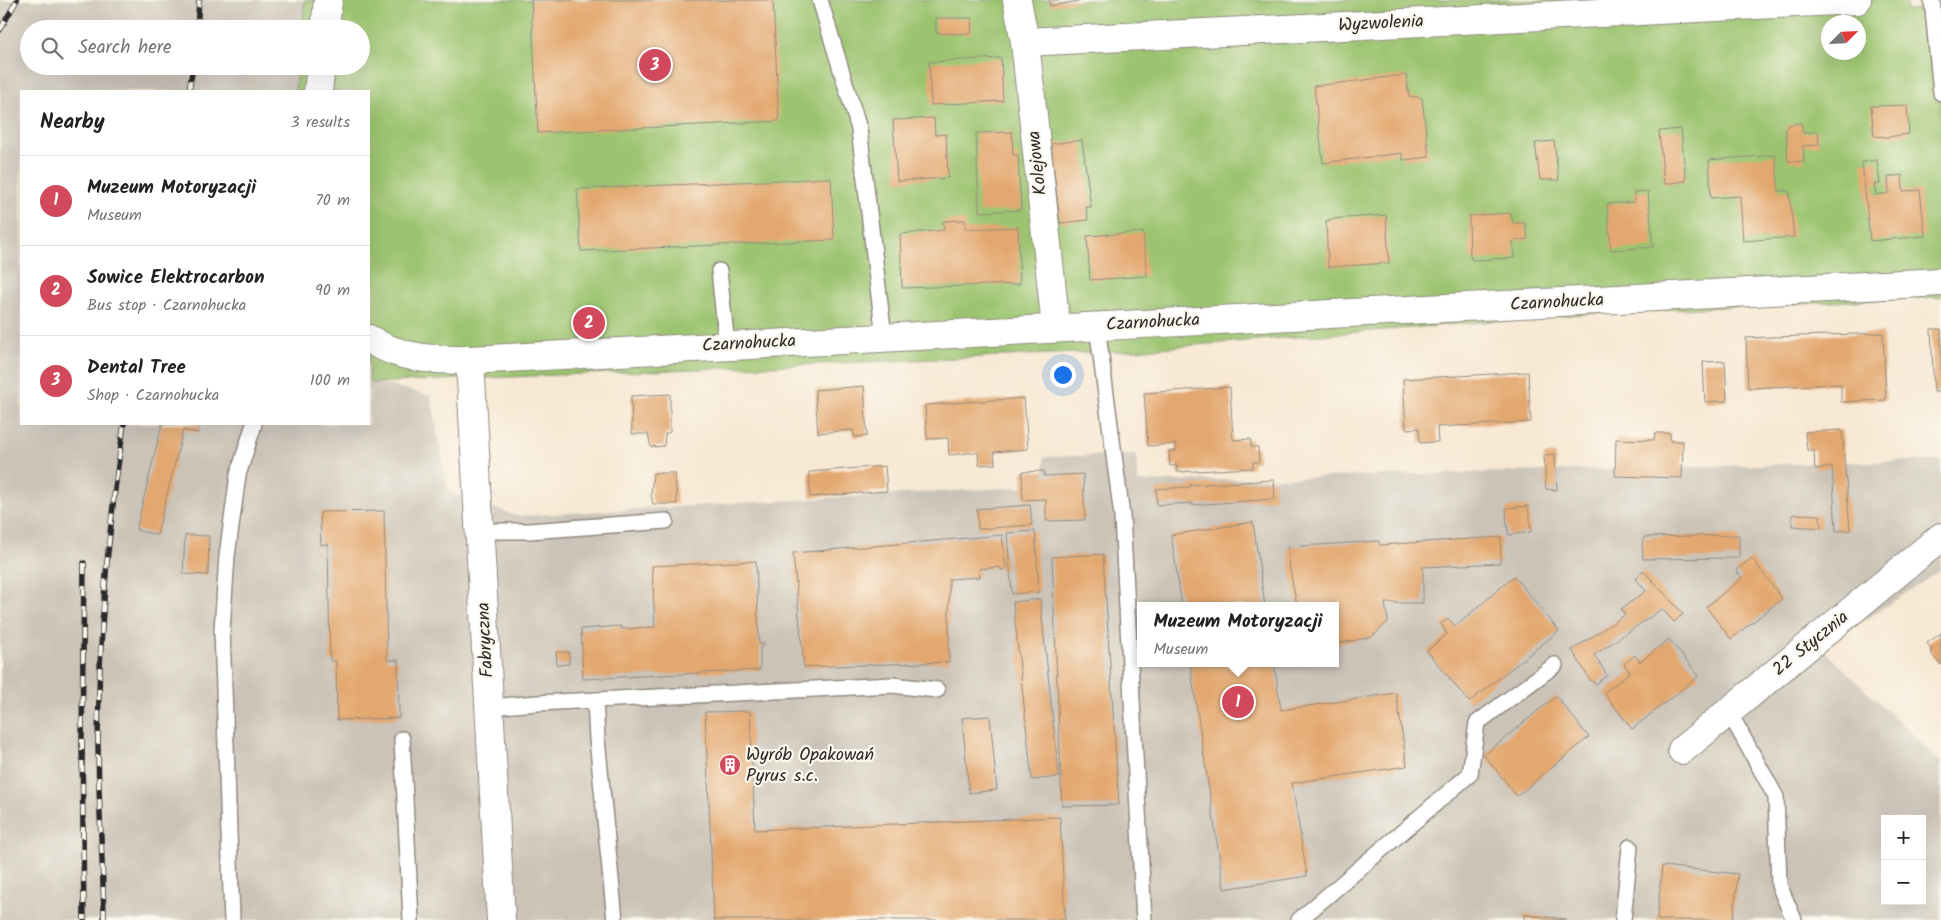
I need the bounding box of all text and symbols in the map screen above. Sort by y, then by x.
street label: Wyzwolenia [1338,7,1424,41]
north arrow [1821,15,1866,60]
search box [20,20,370,75]
text: Search here [78,33,172,63]
icon: search [38,34,66,62]
pin: 3 [639,46,671,84]
text: Nearby [40,106,105,139]
text: 3 results [291,110,350,135]
street label: Kolejowa [1020,129,1056,197]
text: Muzeum Motoryzacji [87,173,256,203]
text: 1 [54,188,58,213]
text: 70 m [315,188,350,213]
text: Museum [87,203,142,228]
text: Sowice Elektrocarbon [87,263,265,293]
text: 2 [51,278,61,303]
text: 90 m [315,278,350,303]
street label: Czarnohucka [1509,286,1605,320]
text: Bus stop · Czarnohucka [87,293,246,318]
pin: 2 [573,304,605,342]
street label: Czarnohucka [1105,306,1201,340]
street label: Czarnohucka [701,327,797,361]
text: Dental Tree [87,353,186,383]
your location [1050,362,1076,388]
text: 3 [52,368,60,393]
text: 100 m [310,368,350,393]
text: Shop · Czarnohucka [87,383,219,408]
street label: Fabryczna [470,601,502,679]
popup [1137,602,1339,667]
street label: 22 Stycznia [1766,604,1856,684]
text: Muzeum Motoryzacji [1153,607,1323,637]
text: Museum [1153,637,1208,662]
pin: 1 [1222,683,1254,721]
place label: Wyrób Opakowań Pyrus s.c. [746,741,874,791]
building icon: Wyrób Opakowań Pyrus s.c. [718,753,742,777]
map controls [1881,815,1926,905]
button: + [1881,815,1926,860]
button: − [1881,860,1926,905]

